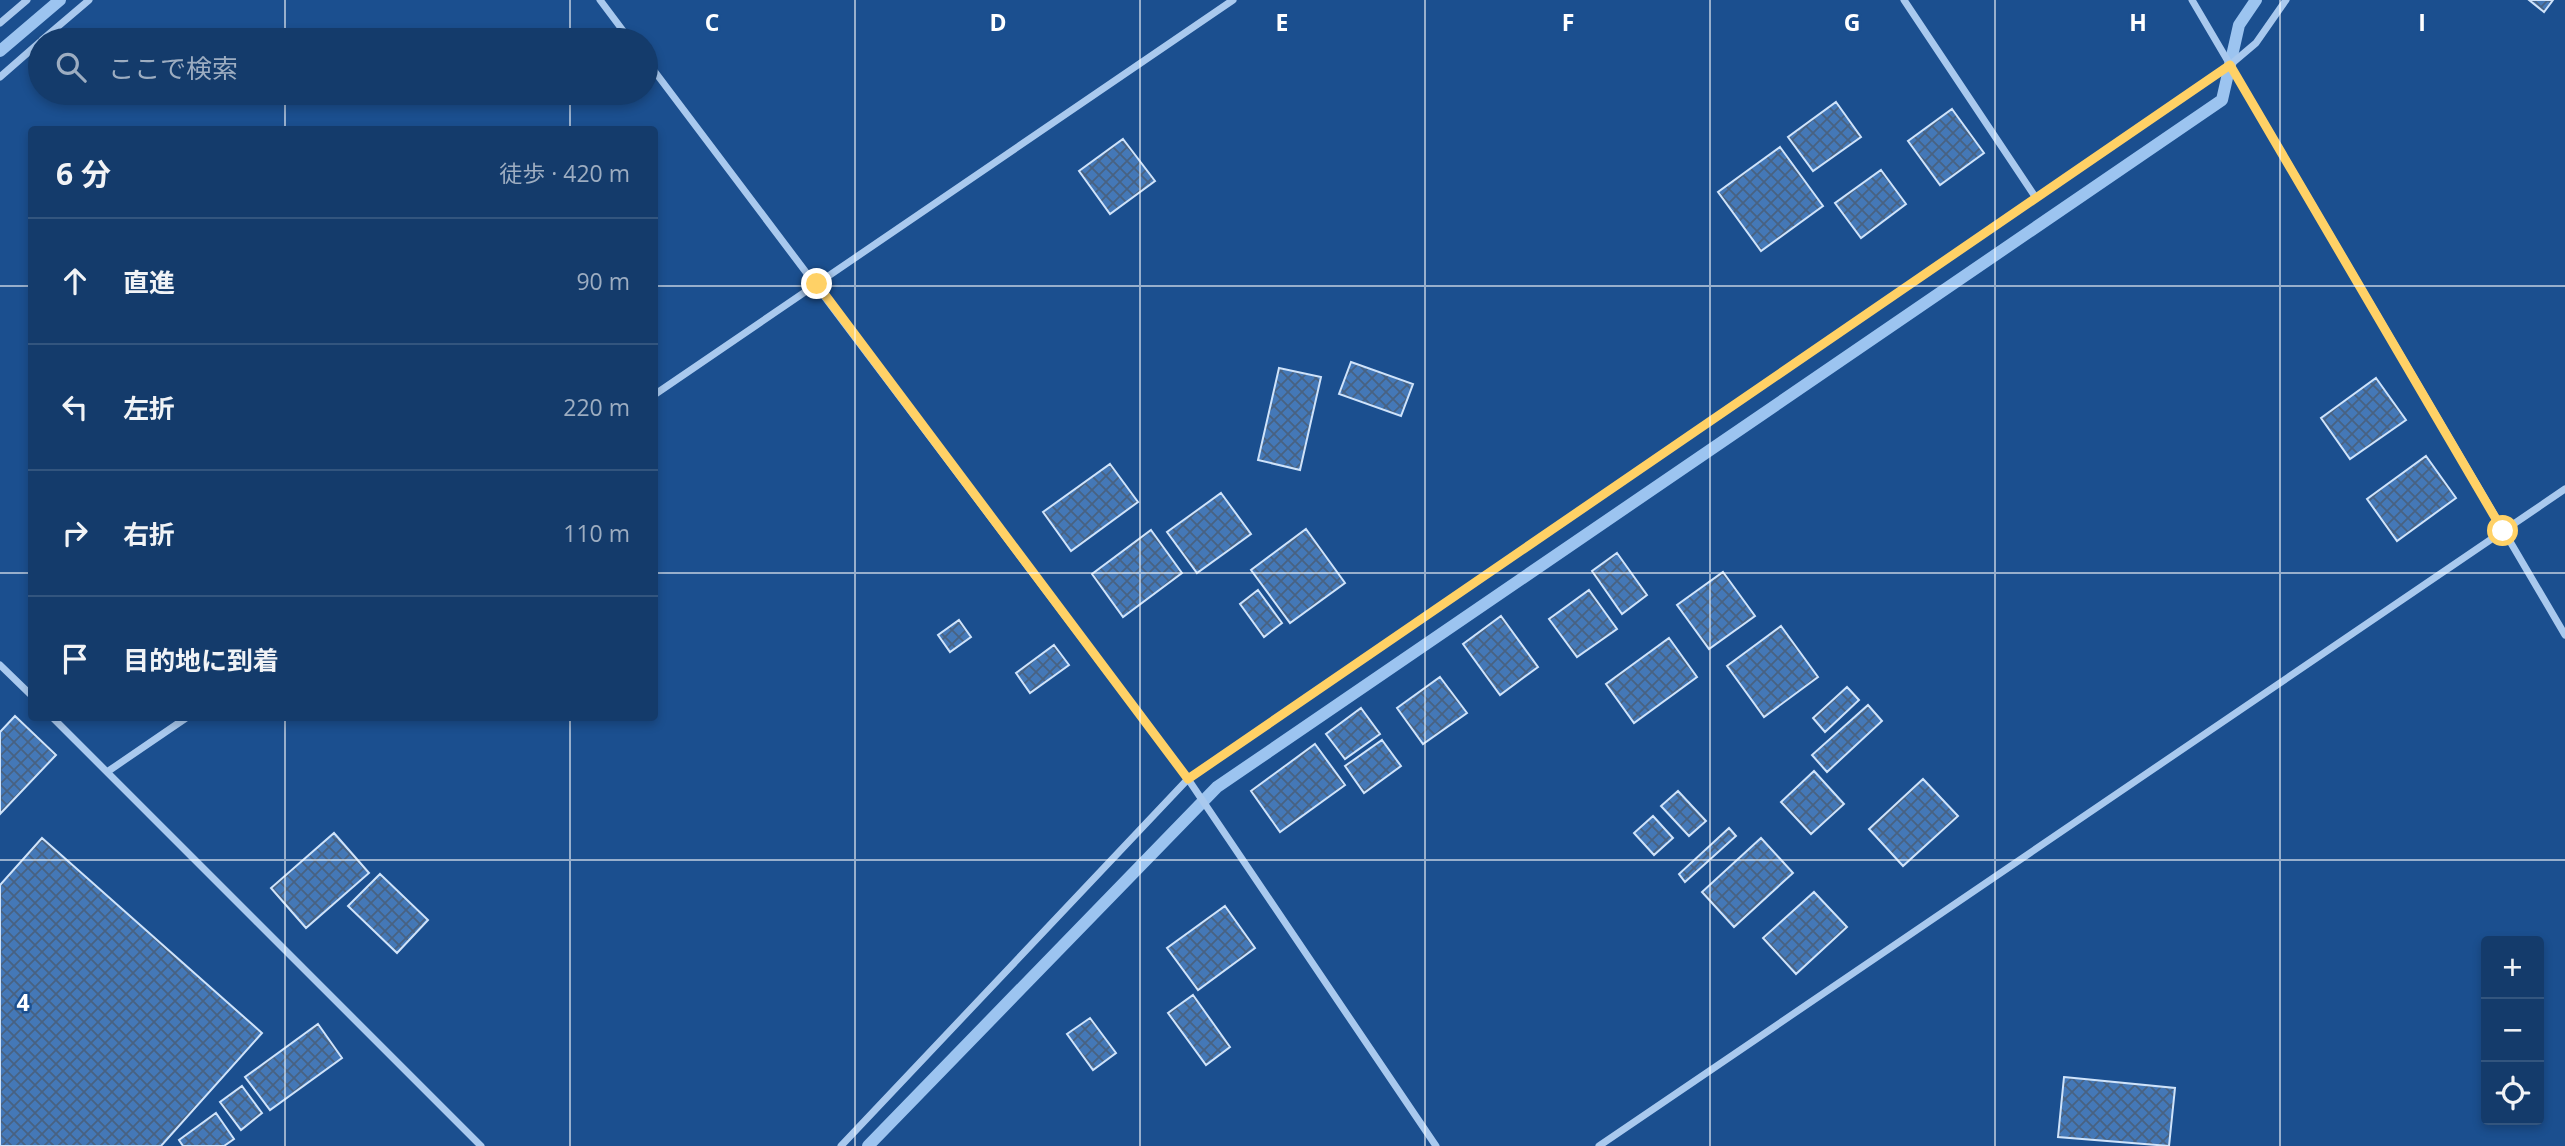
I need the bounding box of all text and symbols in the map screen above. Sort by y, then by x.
text: C [705,6,719,38]
text: D [989,6,1007,38]
text: E [1276,6,1288,38]
text: F [1562,6,1574,38]
text: G [1844,6,1860,38]
text: H [2129,6,2147,38]
text: I [2418,6,2426,38]
search box [28,28,658,105]
icon: search [52,48,90,86]
text: ここで検索 [108,50,238,86]
text: 6 分 [56,153,111,194]
text: 徒歩 · 420 m [499,157,630,189]
icon: ahead [56,262,94,300]
text: 直進 [123,264,175,300]
text: 90 m [576,265,630,297]
route end [801,268,832,299]
icon: left [56,388,94,426]
text: 左折 [123,390,175,426]
text: 220 m [563,391,630,423]
icon: right [56,514,94,552]
route start [2487,515,2518,546]
text: 右折 [123,516,175,552]
text: 110 m [563,517,630,549]
icon: arrive [56,640,94,678]
text: 目的地に到着 [123,642,279,678]
map controls [2481,936,2544,1125]
button: + [2481,936,2544,999]
text: 4 [16,986,30,1018]
button: − [2481,999,2544,1062]
button: locate [2481,1062,2544,1125]

